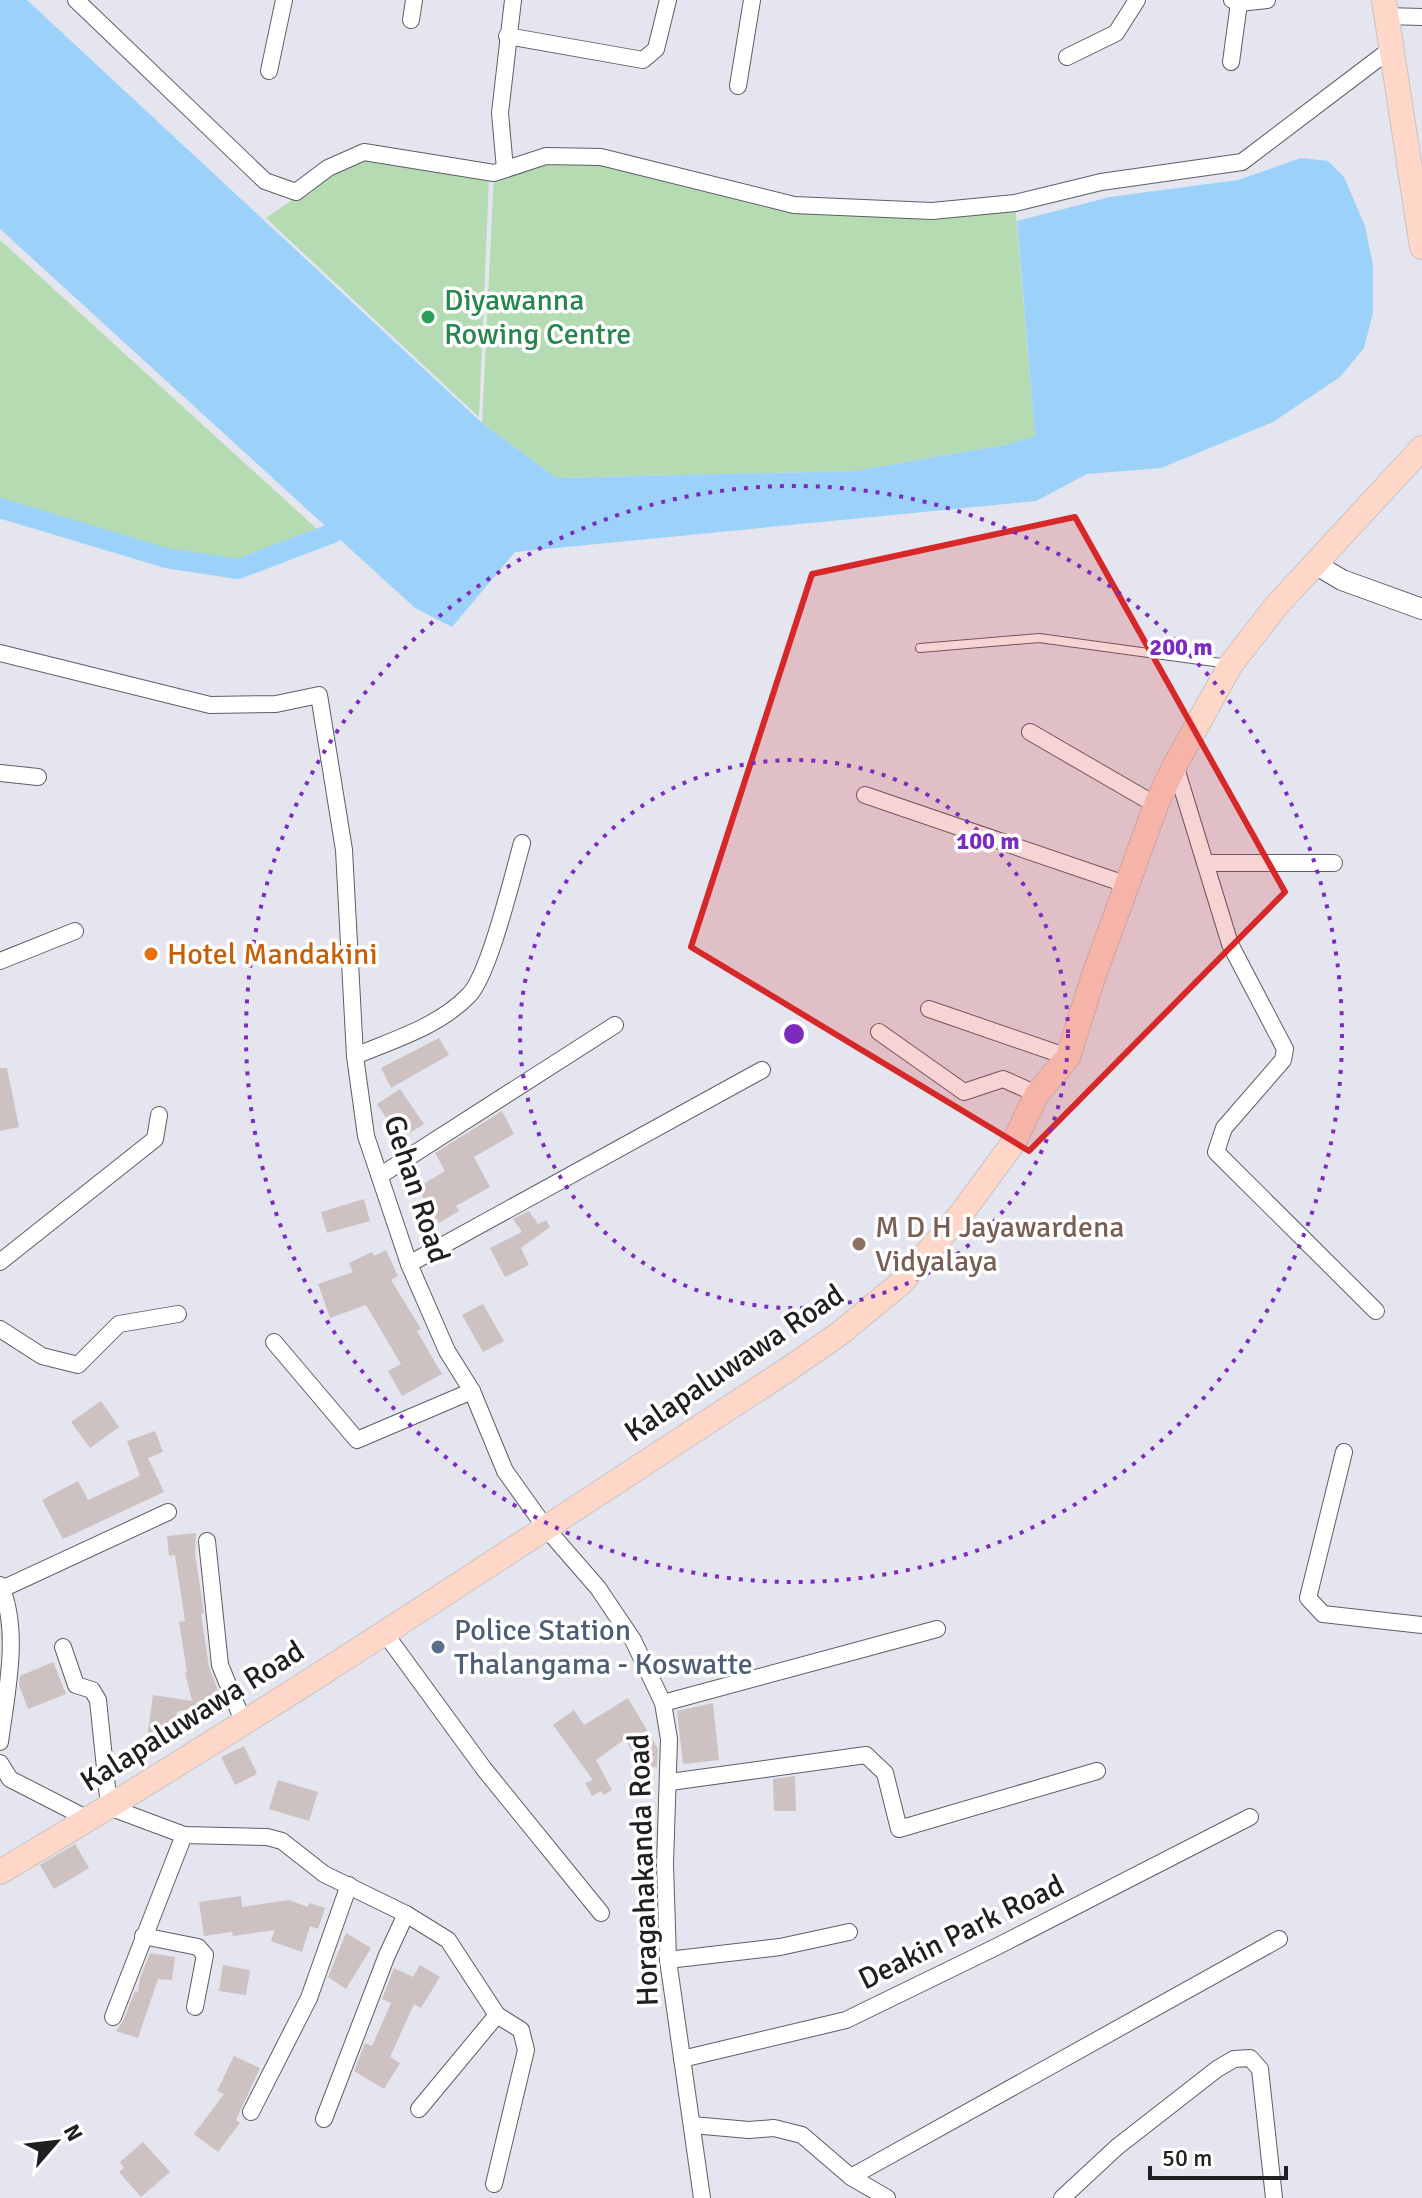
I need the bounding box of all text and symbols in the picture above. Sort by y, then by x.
place label: Diyawanna Rowing Centre [444,282,631,353]
marker: Diyawanna Rowing Centre [419,308,437,326]
text: 200 m [1149,632,1213,662]
text: 100 m [956,826,1020,856]
place label: Hotel Mandakini [167,936,378,973]
marker: Hotel Mandakini [142,945,160,963]
centre of rings [780,1020,808,1048]
street label: Gehan Road [375,1111,458,1268]
place label: M D H Jayawardena Vidyalaya [875,1209,1125,1280]
marker: M D H Jayawardena Vidyalaya [850,1235,868,1253]
street label: Kalapaluwawa Road [617,1276,851,1451]
place label: Police Station Thalangama - Koswatte [454,1612,753,1683]
street label: Kalapaluwawa Road [74,1633,311,1800]
marker: Police Station Thalangama - Koswatte [429,1638,447,1656]
street label: Horagahakanda Road [620,1733,667,2007]
street label: Deakin Park Road [852,1867,1070,1998]
north arrow [16,2102,96,2182]
text: N [58,2120,89,2146]
scale bar [1150,2130,1286,2180]
text: 50 m [1162,2143,1212,2173]

